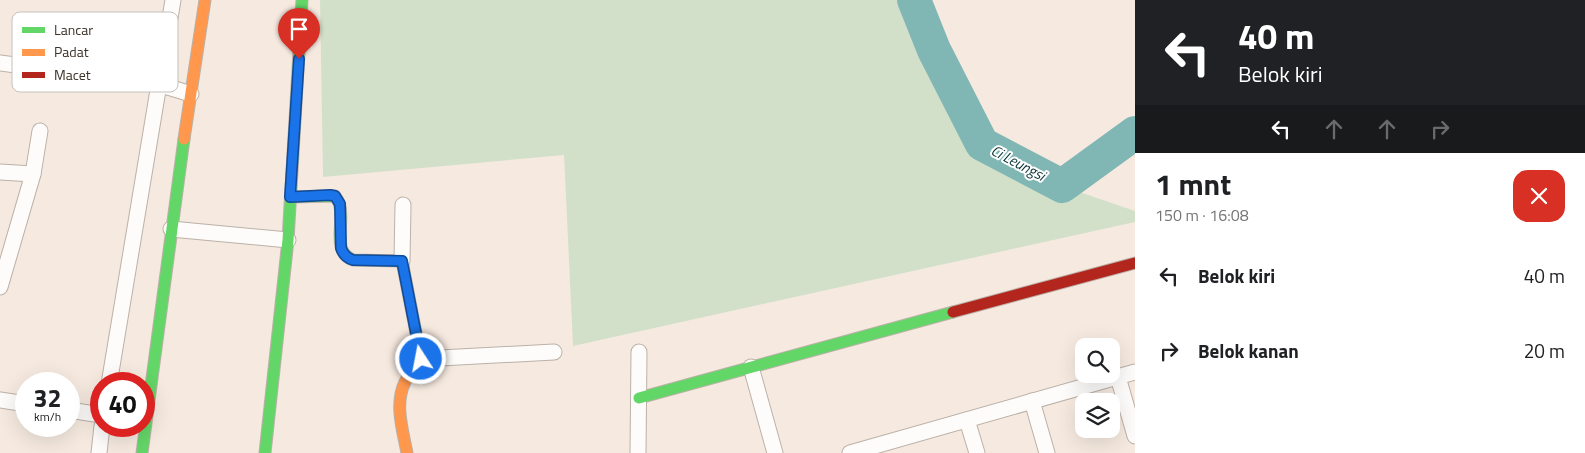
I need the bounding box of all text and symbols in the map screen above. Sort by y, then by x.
pin [278,8,320,59]
text: 40 m [1238,9,1314,63]
legend [12,12,178,92]
icon: arrive [285,15,313,43]
text: Lancar [54,19,93,40]
icon: left [1155,20,1220,85]
text: Padat [54,41,89,62]
text: Belok kiri [1238,57,1323,91]
text: Macet [54,64,91,85]
icon: left [1267,115,1295,143]
icon: ahead [1320,115,1348,143]
icon: ahead [1373,115,1401,143]
icon: right [1426,115,1454,143]
water label: Ci Leungsi [987,139,1051,187]
text: 1 mnt [1155,161,1231,207]
button: close [1513,170,1565,222]
text: 150 m · 16:08 [1155,203,1249,227]
text: Belok kiri [1198,261,1275,290]
text: 40 m [1524,261,1565,290]
icon: left [1155,262,1183,290]
position arrow [394,332,446,384]
text: Belok kanan [1198,336,1299,365]
text: 20 m [1524,336,1565,365]
icon: right [1155,337,1183,365]
map controls [1075,338,1120,438]
button: search [1075,338,1120,383]
speed limit sign: 40 [90,372,155,437]
text: 32 [33,379,62,417]
button: layers [1075,393,1120,438]
text: km/h [34,407,61,426]

